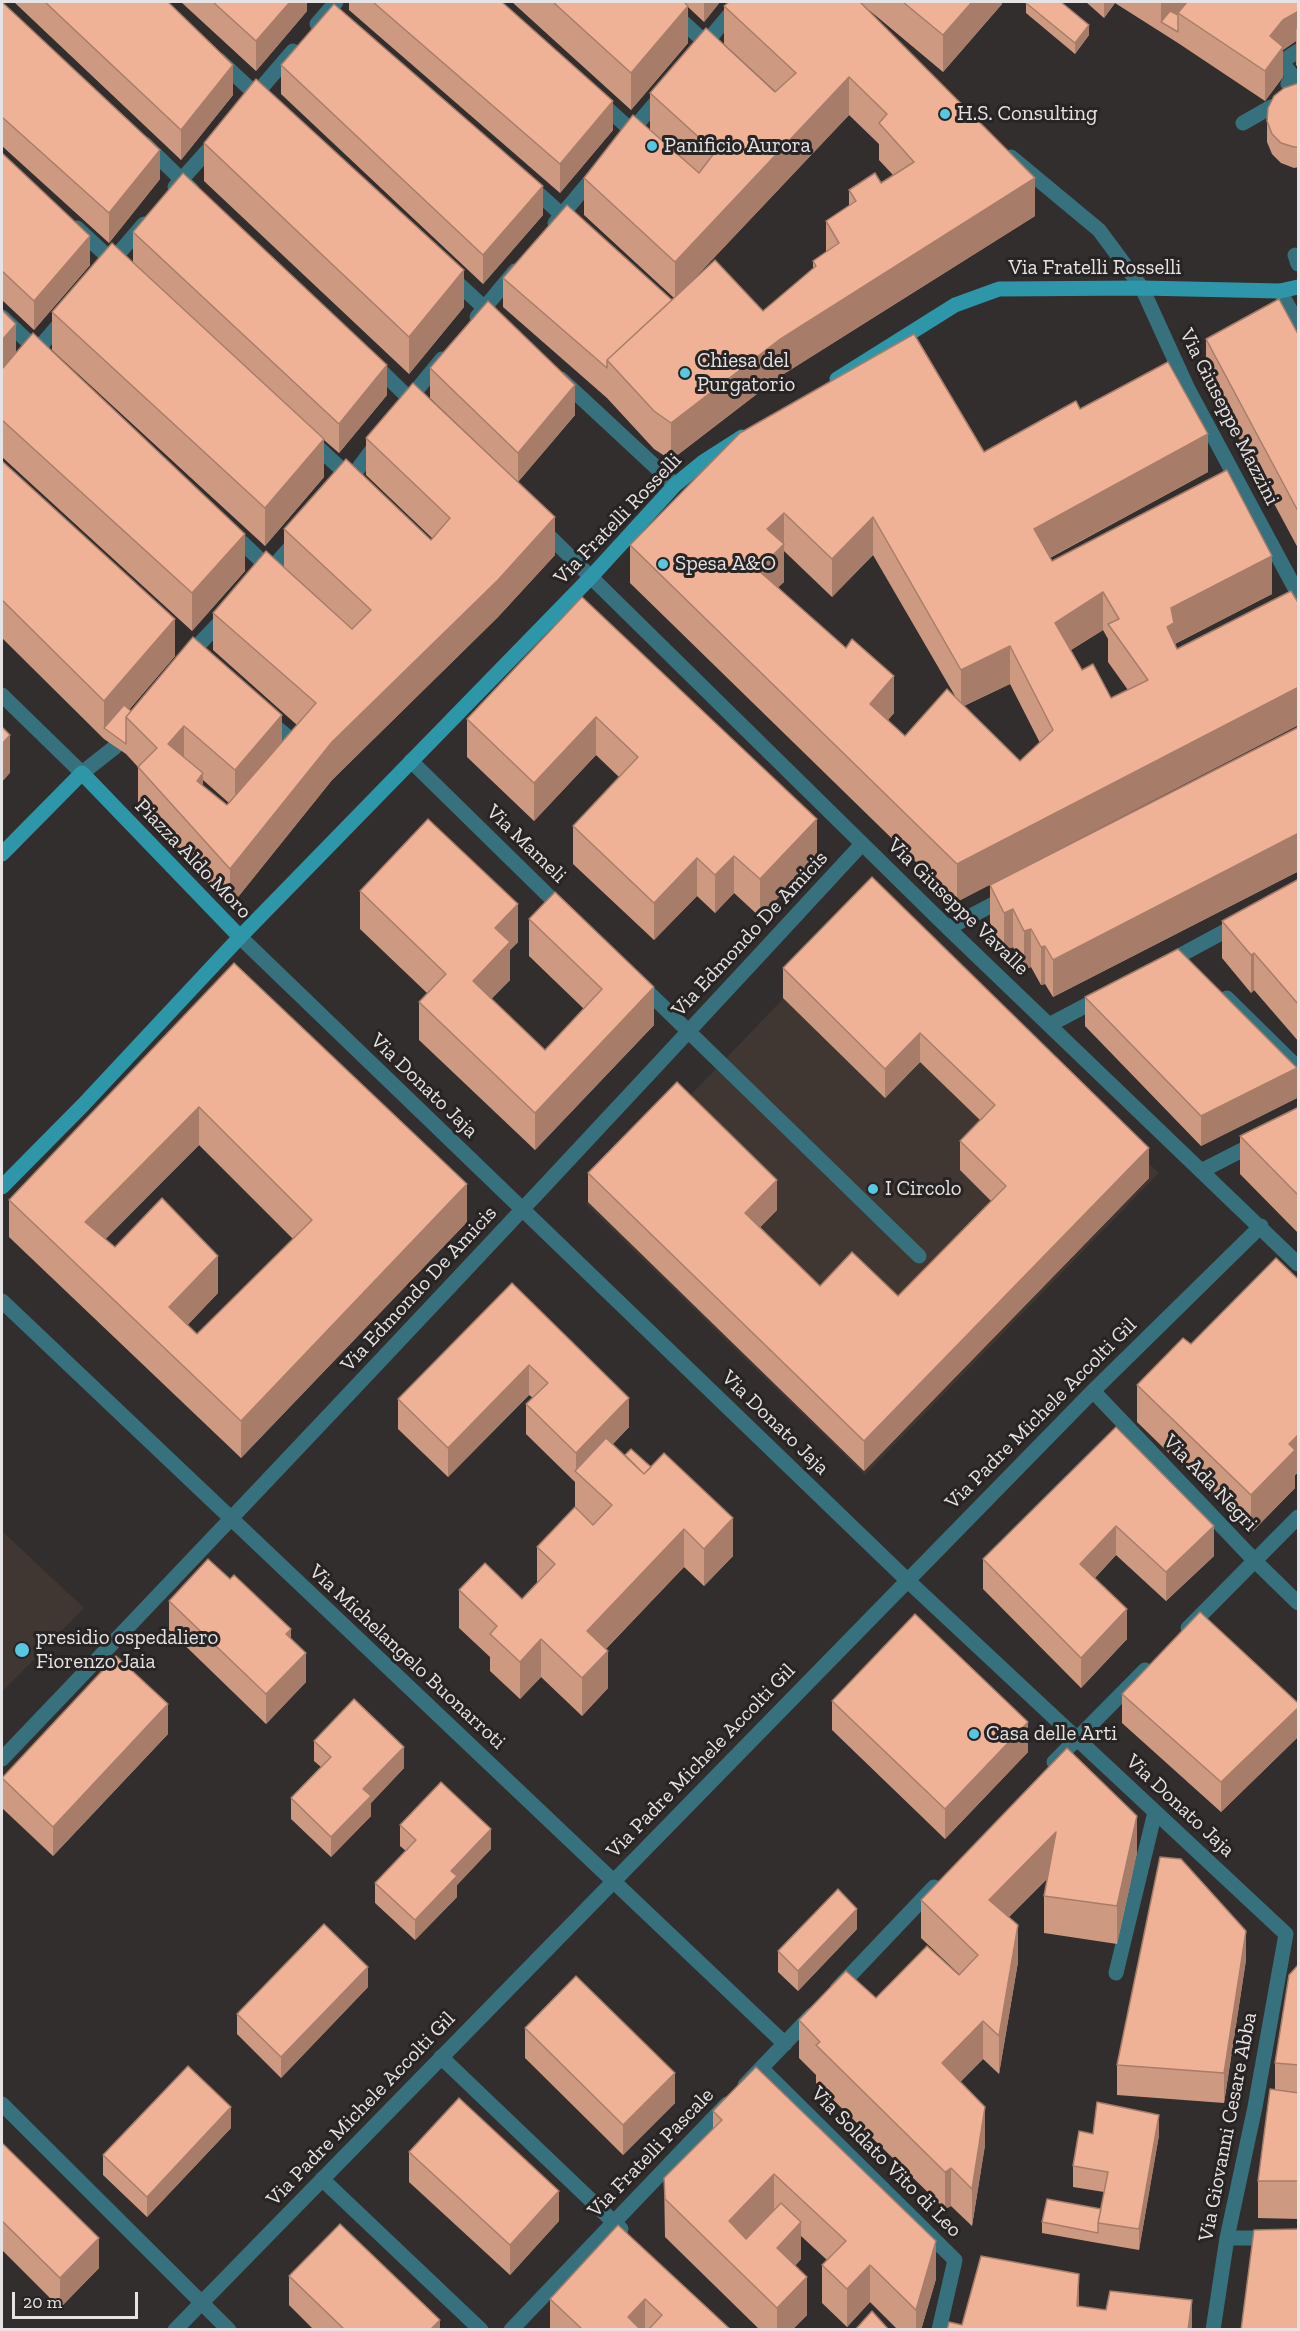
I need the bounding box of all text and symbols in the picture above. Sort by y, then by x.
place label: H.S. Consulting [957,101,1098,127]
marker: H.S. Consulting [938,107,952,121]
place label: Panificio Aurora [664,133,811,159]
marker: Panificio Aurora [645,139,659,153]
street label: Via Fratelli Rosselli [1009,255,1181,281]
street label: Via Giuseppe Mazzini [1174,325,1284,509]
place label: Chiesa del Purgatorio [697,348,795,398]
marker: Chiesa del Purgatorio [678,366,692,380]
street label: Via Fratelli Rosselli [549,448,687,590]
place label: Spesa A&O [675,551,776,577]
marker: Spesa A&O [656,557,670,571]
street label: Piazza Aldo Moro [129,794,257,924]
street label: Via Mameli [481,800,571,888]
street label: Via Giuseppe Vavalle [882,833,1034,981]
street label: Via Edmondo De Amicis [667,846,833,1022]
street label: Via Donato Jaja [365,1028,483,1144]
place label: I Circolo [885,1176,962,1202]
marker: I Circolo [866,1182,880,1196]
street label: Via Edmondo De Amicis [336,1201,502,1377]
street label: Via Padre Michele Accolti Gil [940,1313,1142,1515]
street label: Via Donato Jaja [716,1365,834,1481]
street label: Via Ada Negri [1158,1429,1262,1537]
street label: Via Michelangelo Buonarroti [304,1559,510,1755]
place label: presidio ospedaliero Fiorenzo Jaia [36,1625,218,1675]
marker: presidio ospedaliero Fiorenzo Jaia [13,1641,31,1659]
street label: Via Padre Michele Accolti Gil [601,1659,801,1863]
place label: Casa delle Arti [986,1721,1117,1747]
marker: Casa delle Arti [967,1727,981,1741]
street label: Via Donato Jaja [1120,1749,1240,1863]
street label: Via Padre Michele Accolti Gil [261,2007,461,2211]
street label: Via Giovanni Cesare Abba [1193,2010,1263,2244]
street label: Via Soldato Vito di Leo [805,2081,967,2243]
street label: Via Fratelli Pascale [583,2083,719,2223]
scale bar [15,2280,141,2318]
text: 20 m [23,2291,62,2313]

